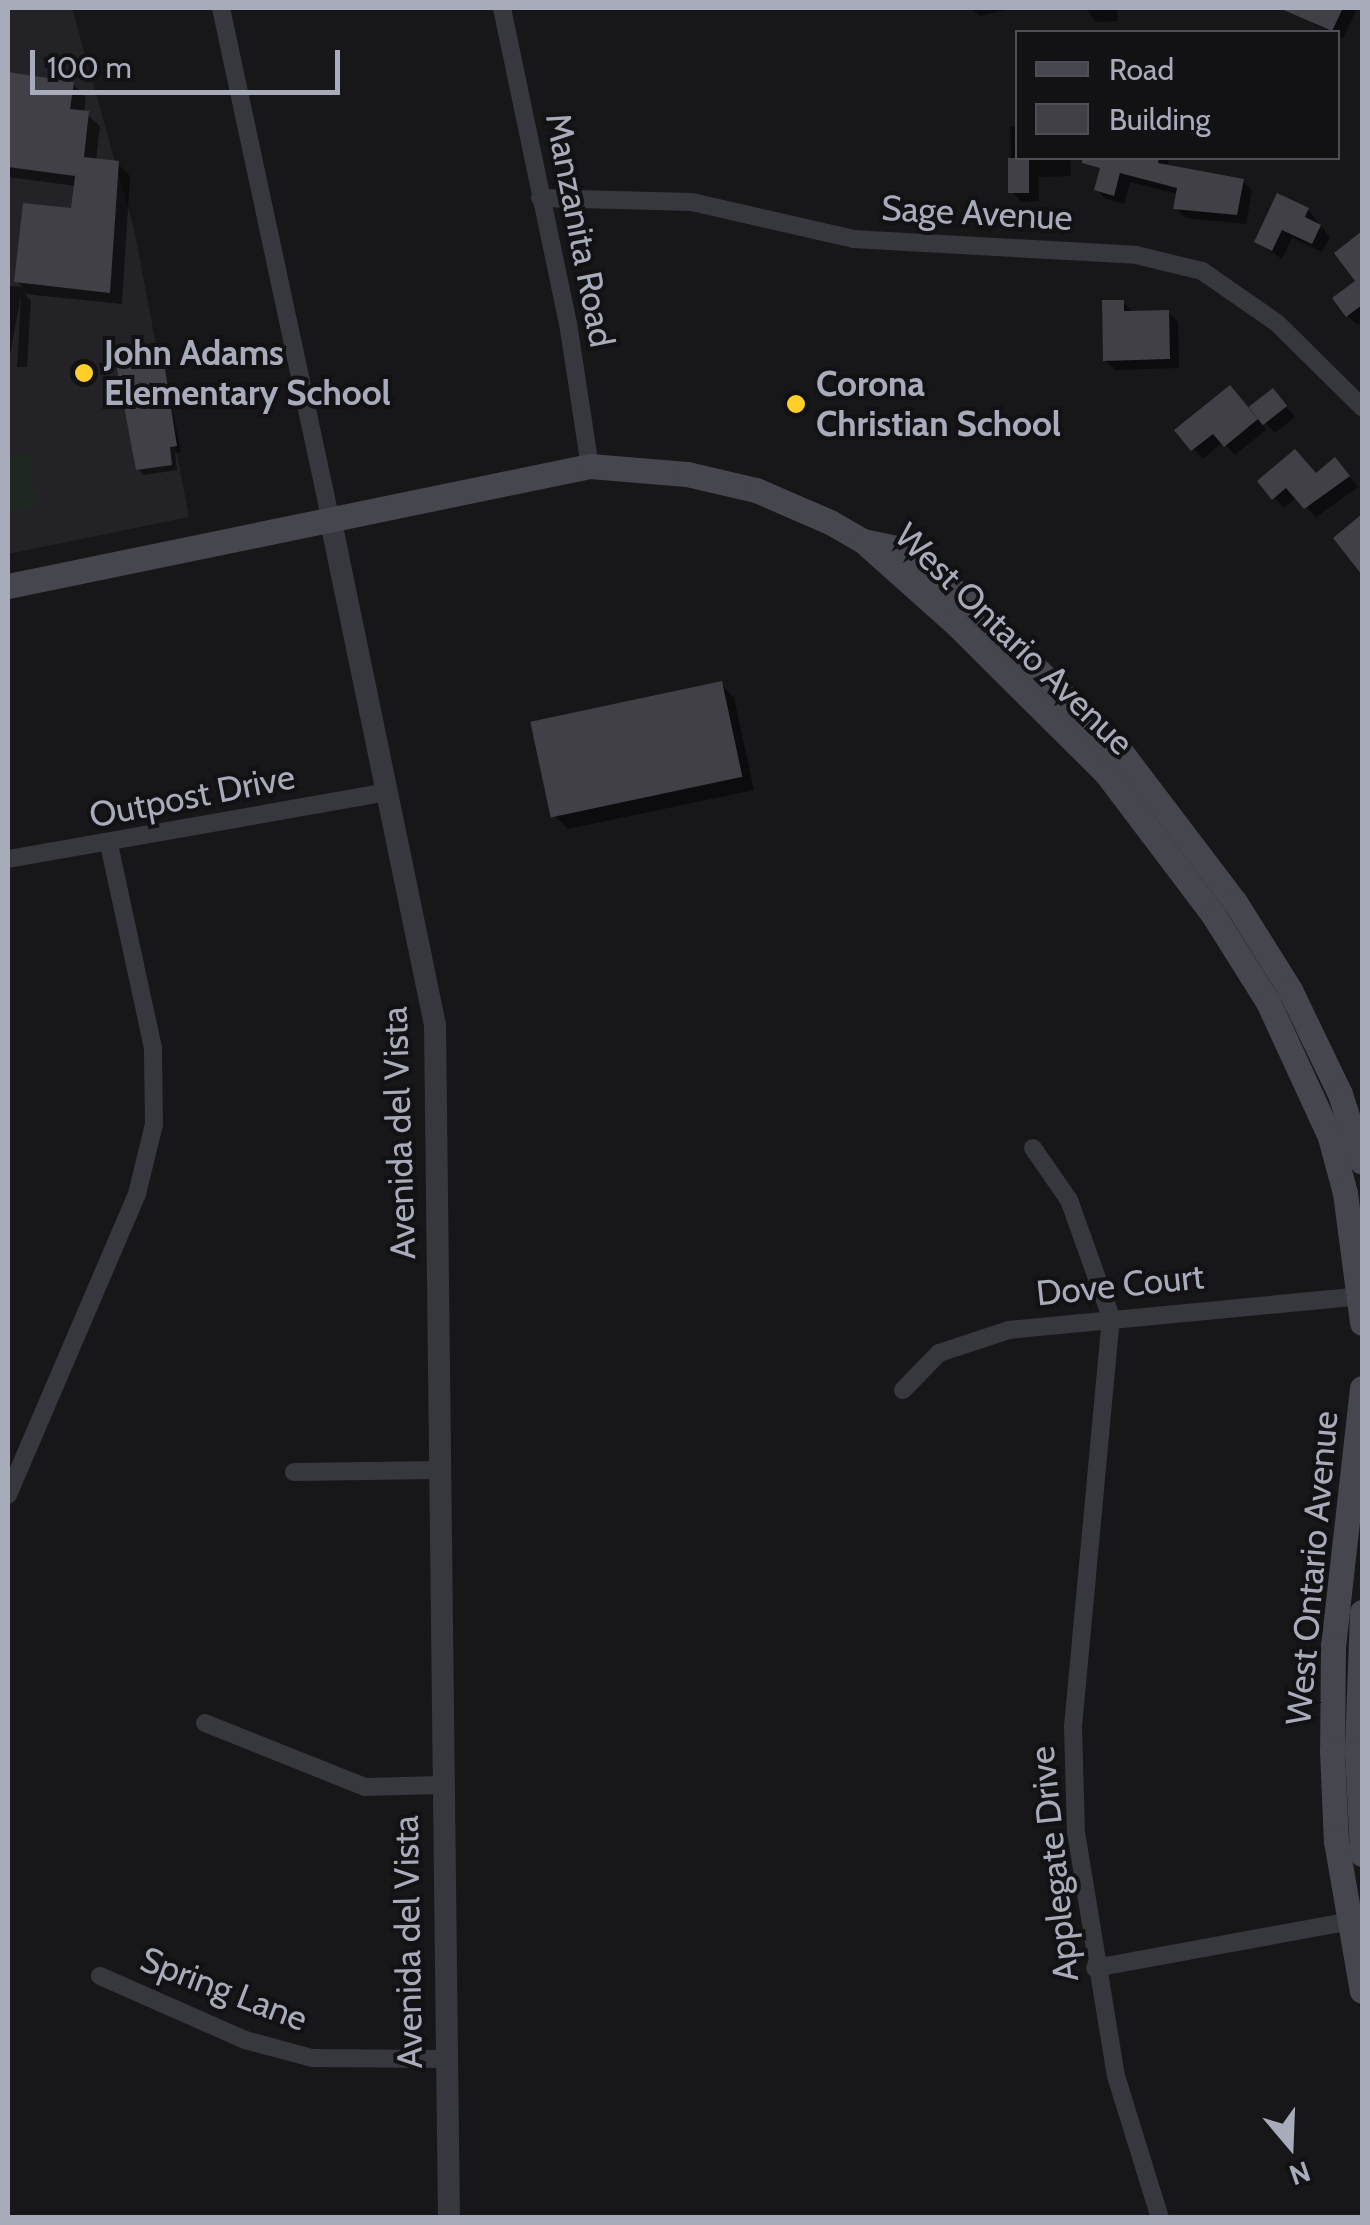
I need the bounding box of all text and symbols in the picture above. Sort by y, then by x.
scale bar [35,30,345,92]
legend [1015,30,1340,160]
text: 100 m [47,49,132,86]
text: Road [1109,51,1174,88]
text: Building [1109,101,1211,138]
street label: Manzanita Road [537,110,623,350]
street label: Sage Avenue [880,187,1074,239]
place label: John Adams Elementary School [104,332,391,414]
marker: John Adams Elementary School [73,362,95,384]
place label: Corona Christian School [816,363,1061,445]
marker: Corona Christian School [785,393,807,415]
street label: West Ontario Avenue [886,514,1142,764]
street label: Outpost Drive [86,756,298,836]
street label: Avenida del Vista [374,1006,424,1260]
street label: Dove Court [1034,1255,1206,1315]
street label: West Ontario Avenue [1277,1409,1347,1727]
street label: Applegate Drive [1021,1744,1087,1984]
street label: Avenida del Vista [385,1815,431,2069]
street label: Spring Lane [135,1938,313,2040]
north arrow [1240,2095,1340,2195]
text: N [1285,2154,1315,2193]

